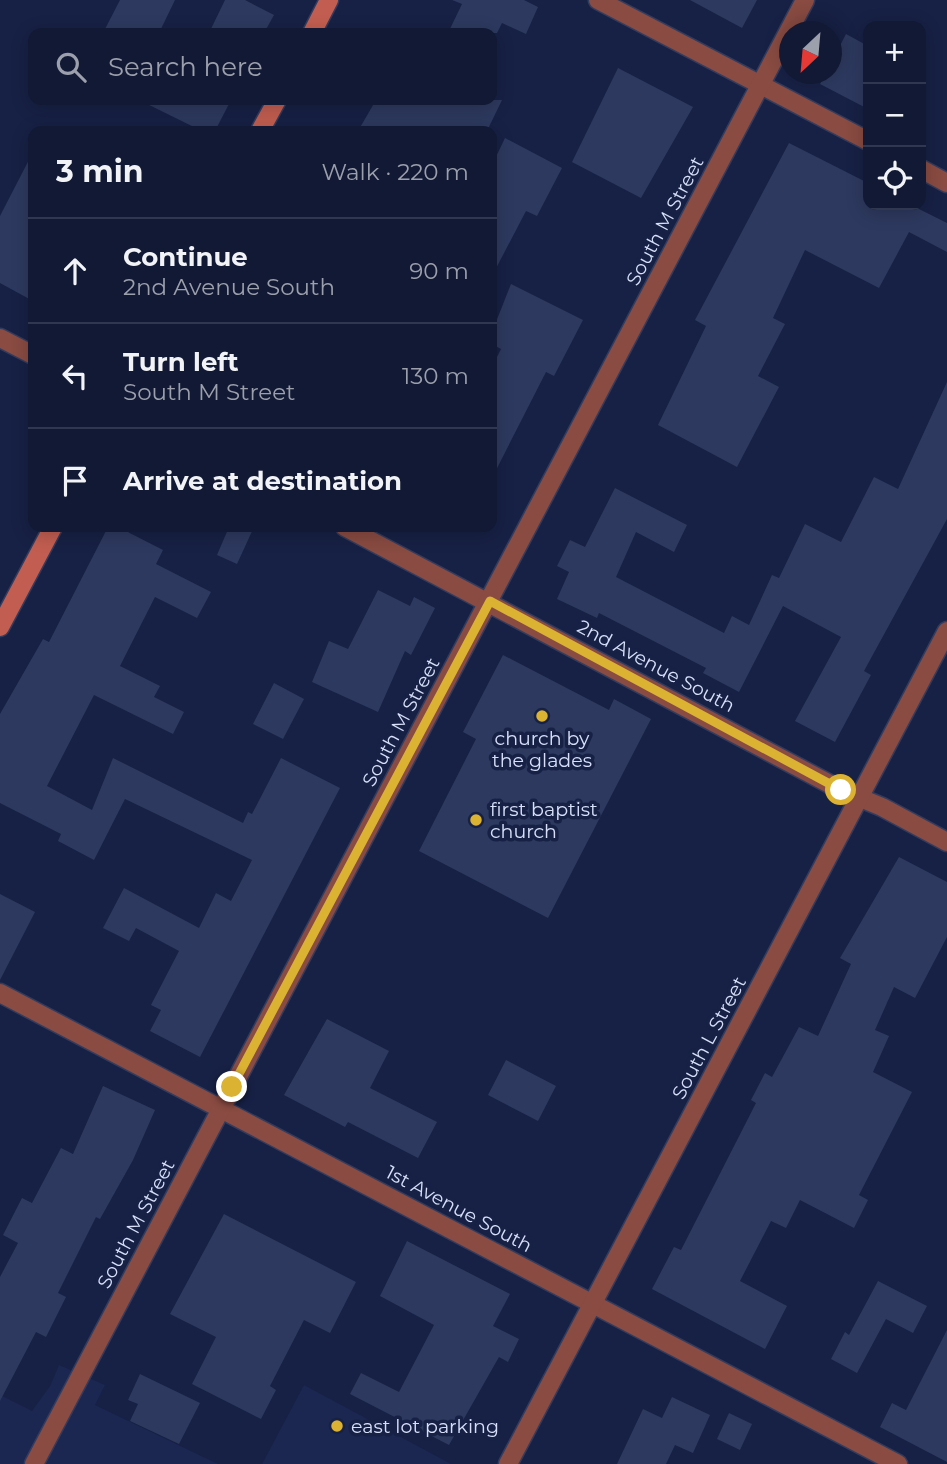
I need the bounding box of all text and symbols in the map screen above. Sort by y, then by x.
north arrow [779,21,842,84]
map controls [863,21,926,210]
button: + [863,21,926,84]
search box [28,28,497,105]
icon: search [52,48,90,86]
text: Search here [108,51,263,83]
button: − [863,84,926,147]
button: locate [863,147,926,210]
street label: South M Street [621,152,709,289]
text: 3 min [56,153,143,190]
text: Walk · 220 m [322,158,469,186]
text: Continue [123,241,248,273]
icon: ahead [56,252,94,290]
text: 90 m [409,257,469,285]
text: 2nd Avenue South [123,273,335,301]
text: Turn left [123,346,239,378]
icon: left [56,357,94,395]
text: 130 m [402,362,469,390]
text: South M Street [123,378,295,406]
icon: arrive [56,462,94,500]
text: Arrive at destination [123,465,402,497]
street label: 2nd Avenue South [573,615,739,717]
street label: South M Street [357,653,445,790]
marker: church by the glades [534,708,550,724]
place label: church by the glades [492,727,592,772]
route start [825,774,856,805]
place label: first baptist church [490,798,598,843]
marker: first baptist church [468,812,484,828]
street label: South L Street [667,973,751,1103]
route end [216,1071,247,1102]
street label: South M Street [92,1155,180,1292]
street label: 1st Avenue South [382,1161,536,1257]
place label: east lot parking [351,1415,499,1438]
marker: east lot parking [329,1418,345,1434]

